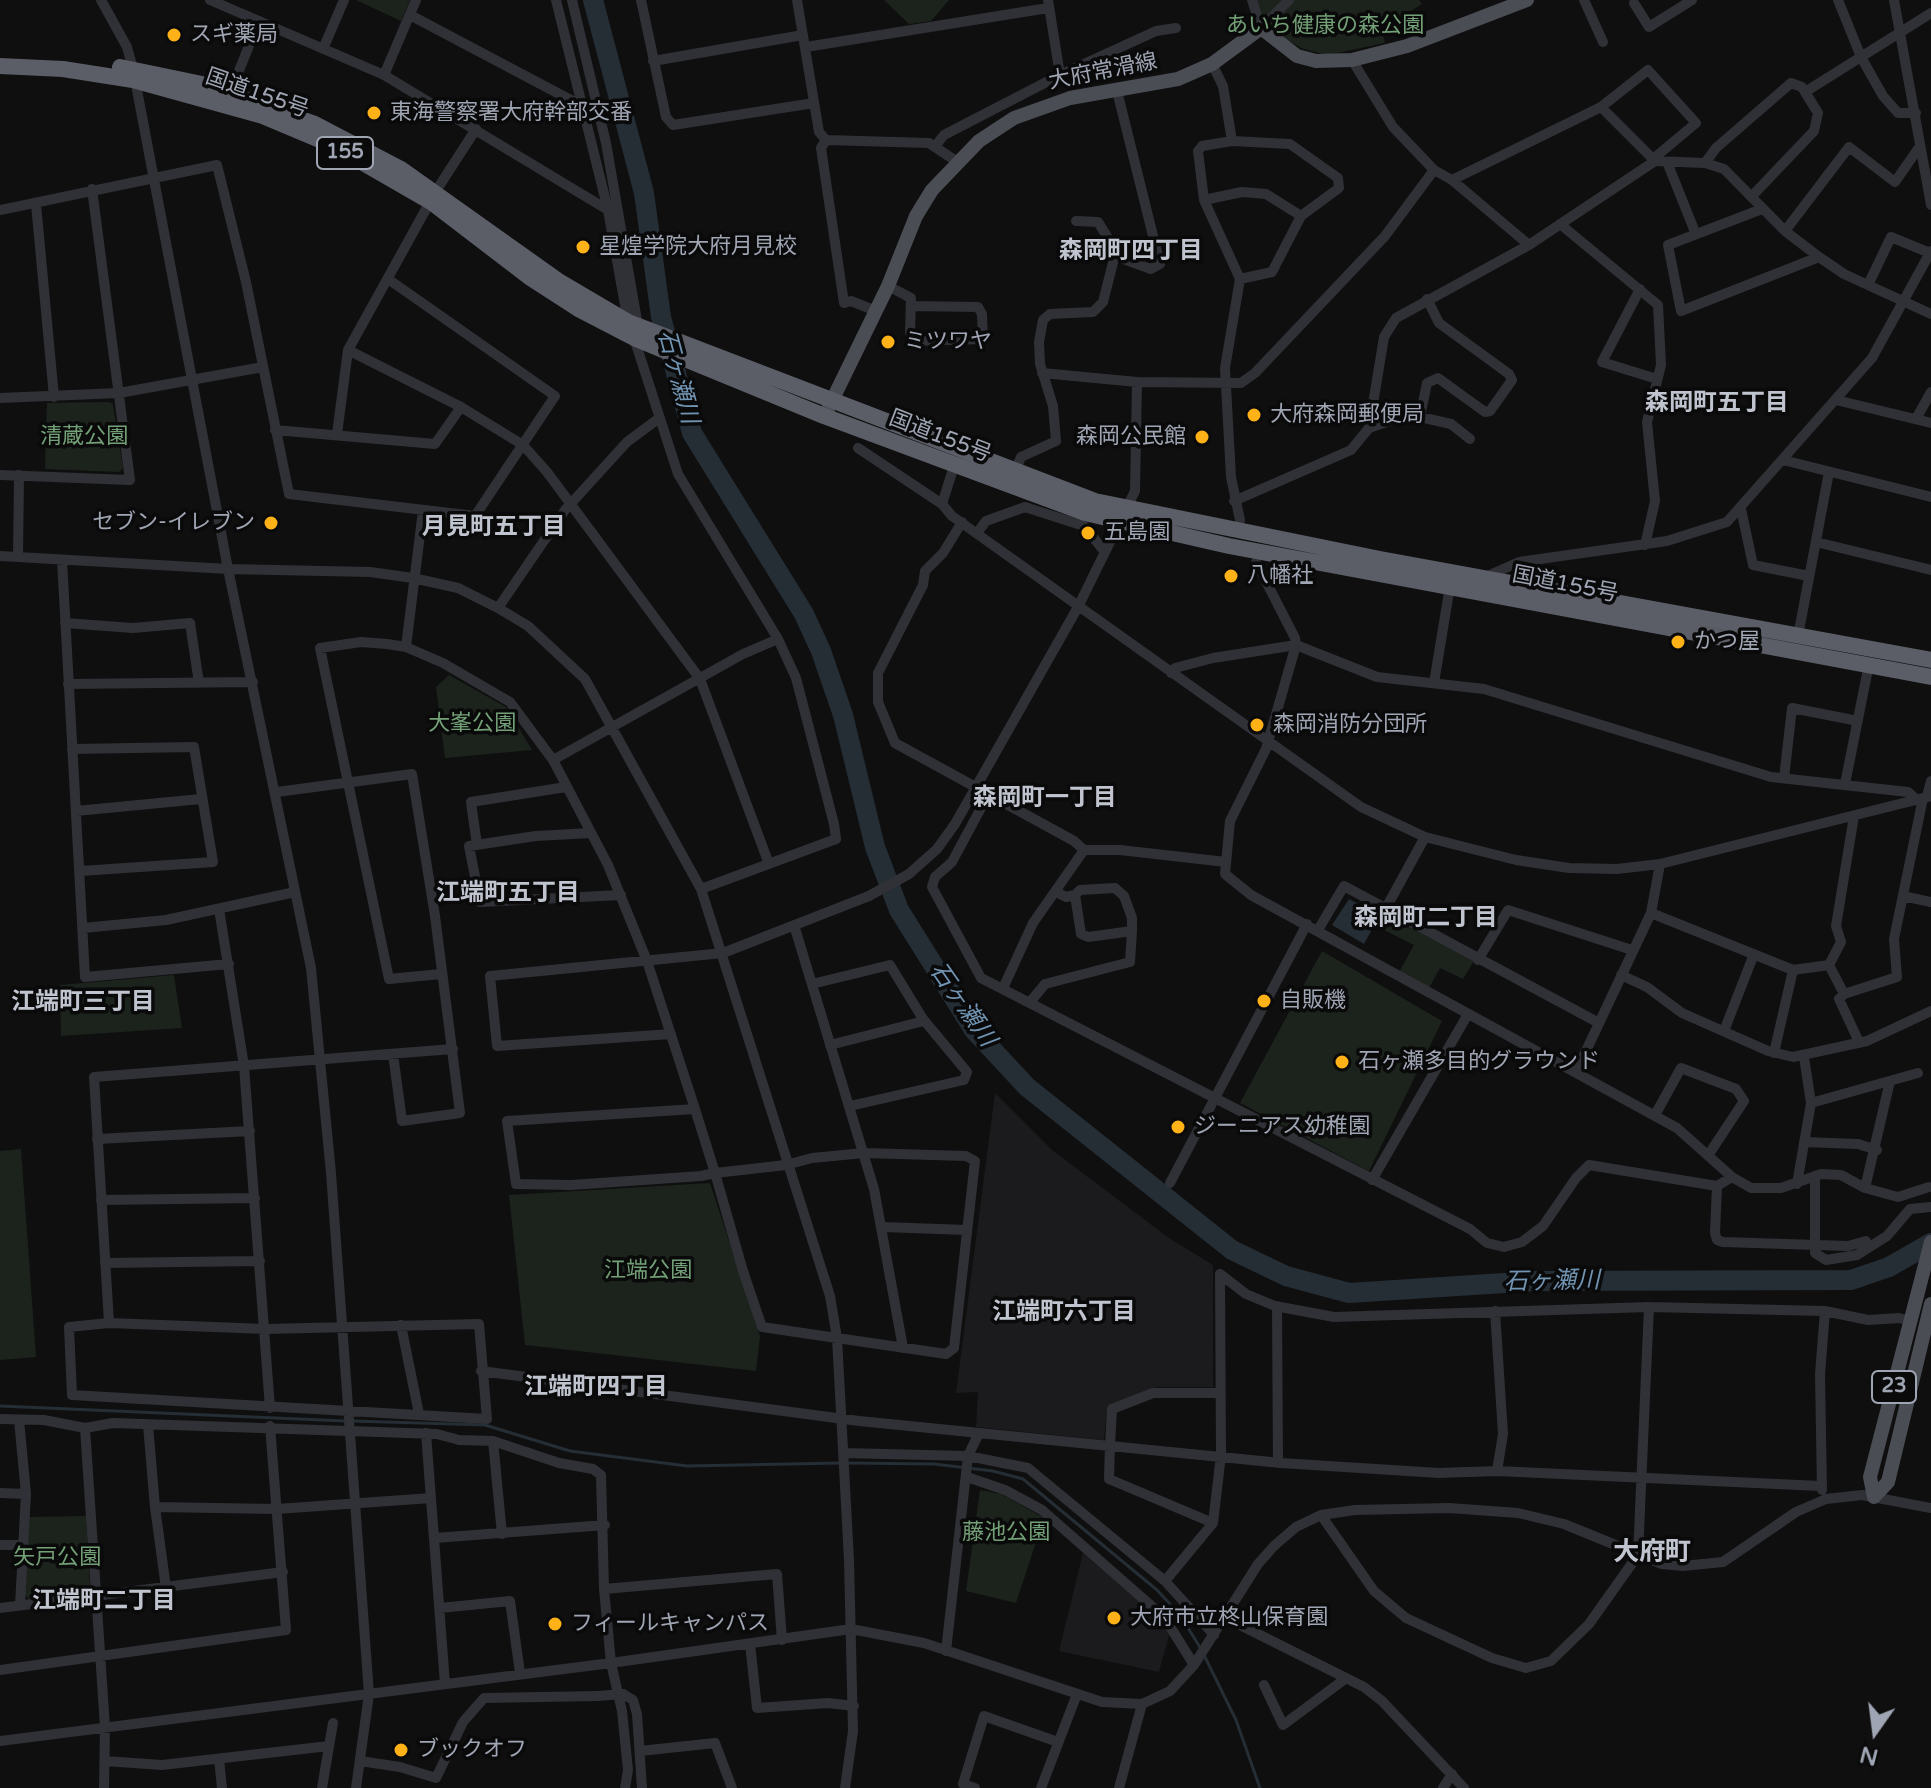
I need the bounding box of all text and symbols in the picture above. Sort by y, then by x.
park label: あいち健康の森公園 [1226,13,1424,39]
place label: スギ薬局 [190,22,278,48]
marker: スギ薬局 [165,26,183,44]
street label: 大府常滑線 [1046,49,1160,95]
street label: 国道155号 [202,64,312,124]
place label: 東海警察署大府幹部交番 [390,100,632,126]
marker: 東海警察署大府幹部交番 [365,104,383,122]
road number: 155 [317,137,373,169]
place label: 星煌学院大府月見校 [599,234,797,260]
marker: 星煌学院大府月見校 [574,238,592,256]
district label: 森岡町四丁目 [1059,238,1203,266]
water label: 石ヶ瀬川 [651,327,703,427]
place label: ミツワヤ [904,329,992,355]
marker: ミツワヤ [879,333,897,351]
district label: 森岡町五丁目 [1645,390,1789,418]
place label: 大府森岡郵便局 [1270,402,1424,428]
street label: 国道155号 [885,405,995,469]
marker: 大府森岡郵便局 [1245,406,1263,424]
park label: 清蔵公園 [40,424,128,450]
place label: 森岡公民館 [1076,424,1186,450]
marker: 森岡公民館 [1193,428,1211,446]
place label: セブン-イレブン [92,510,255,536]
marker: セブン-イレブン [262,514,280,532]
district label: 月見町五丁目 [422,514,566,542]
place label: 五島園 [1104,520,1170,546]
marker: 五島園 [1079,524,1097,542]
street label: 国道155号 [1510,562,1620,608]
place label: 八幡社 [1247,563,1313,589]
marker: 八幡社 [1222,567,1240,585]
place label: かつ屋 [1694,629,1760,655]
marker: かつ屋 [1669,633,1687,651]
park label: 大峯公園 [428,711,516,737]
place label: 森岡消防分団所 [1273,712,1427,738]
marker: 森岡消防分団所 [1248,716,1266,734]
district label: 森岡町一丁目 [973,785,1117,813]
district label: 江端町五丁目 [436,880,580,908]
district label: 森岡町二丁目 [1354,905,1498,933]
water label: 石ヶ瀬川 [923,957,1001,1053]
place label: 自販機 [1280,988,1346,1014]
district label: 江端町三丁目 [11,989,155,1017]
marker: 自販機 [1255,992,1273,1010]
place label: 石ヶ瀬多目的グラウンド [1358,1049,1600,1075]
marker: 石ヶ瀬多目的グラウンド [1333,1053,1351,1071]
place label: ジーニアス幼稚園 [1194,1114,1370,1140]
marker: ジーニアス幼稚園 [1169,1118,1187,1136]
park label: 江端公園 [604,1258,692,1284]
water label: 石ヶ瀬川 [1504,1267,1600,1297]
district label: 江端町六丁目 [992,1299,1136,1327]
road number: 23 [1872,1371,1916,1403]
district label: 江端町四丁目 [524,1374,668,1402]
park label: 藤池公園 [962,1520,1050,1546]
district label: 大府町 [1613,1537,1691,1569]
park label: 矢戸公園 [13,1545,101,1571]
district label: 江端町二丁目 [32,1588,176,1616]
place label: 大府市立柊山保育園 [1130,1605,1328,1631]
marker: 大府市立柊山保育園 [1105,1609,1123,1627]
place label: フィールキャンパス [571,1611,769,1637]
marker: フィールキャンパス [546,1615,564,1633]
north arrow [1835,1692,1915,1772]
place label: ブックオフ [417,1737,527,1763]
marker: ブックオフ [392,1741,410,1759]
text: N [1857,1741,1881,1770]

